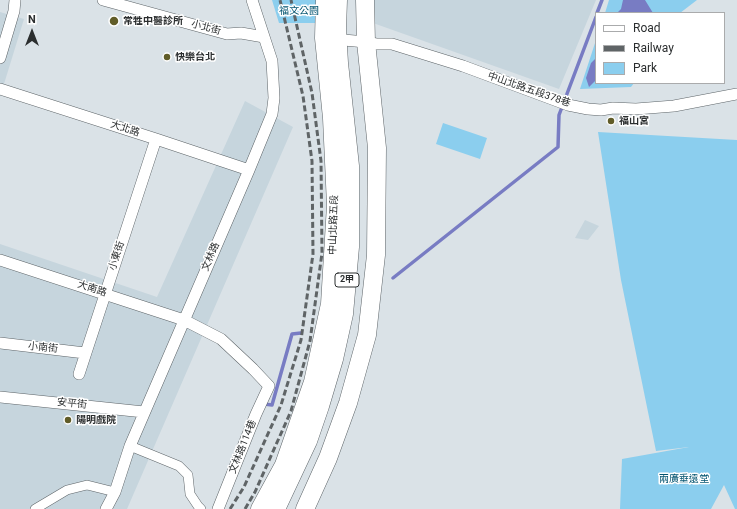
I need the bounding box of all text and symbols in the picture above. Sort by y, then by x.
park label: 福文公園 [279,5,319,17]
north arrow [12,12,52,52]
legend [595,12,725,84]
text: N [28,13,36,26]
marker: 常牲中醫診所 [108,15,120,27]
place label: 常牲中醫診所 [123,15,183,27]
street label: 小北街 [190,18,222,38]
text: Road [633,21,661,35]
text: Railway [633,41,674,55]
place label: 快樂台北 [175,51,215,63]
marker: 快樂台北 [162,52,172,62]
text: Park [633,61,657,75]
street label: 中山北路五段378巷 [486,70,572,110]
place label: 福山宮 [619,115,649,127]
marker: 福山宮 [606,116,616,126]
street label: 大北路 [109,119,141,139]
street label: 中山北路五段 [327,195,341,255]
street label: 小東街 [107,240,127,272]
street label: 文林路 [200,241,222,273]
road number: 2甲 [335,273,359,287]
street label: 大南路 [76,279,108,299]
street label: 小南街 [27,340,59,356]
street label: 安平街 [56,396,88,412]
place label: 陽明戲院 [76,414,116,426]
marker: 陽明戲院 [63,415,73,425]
street label: 文林路114巷 [227,418,259,476]
park label: 兩廣垂遠堂 [659,473,709,485]

